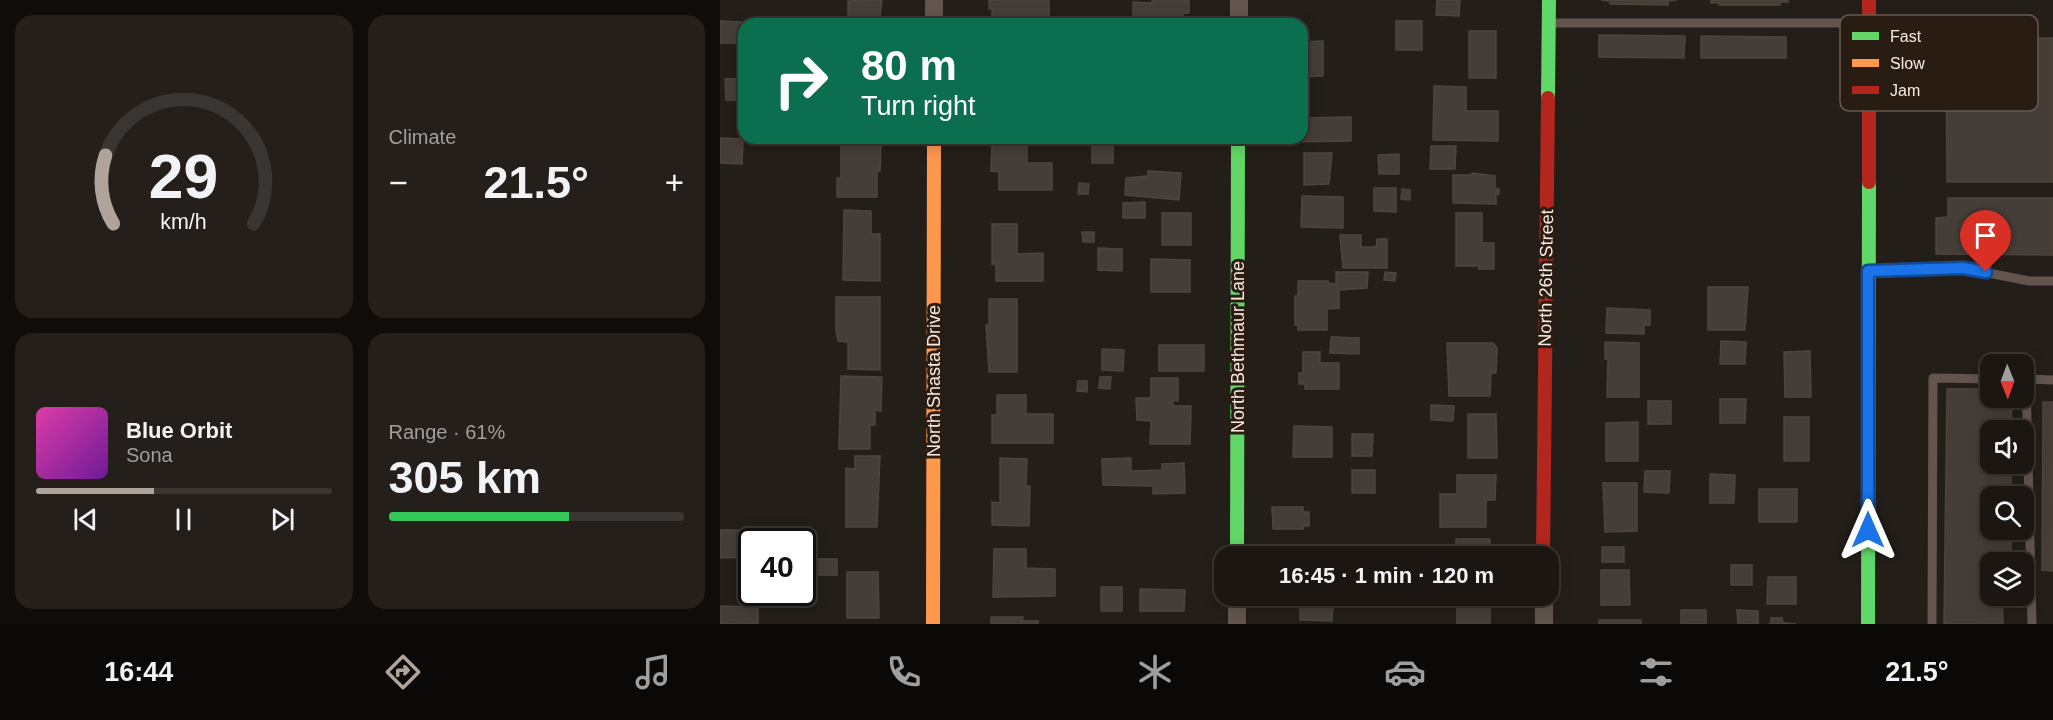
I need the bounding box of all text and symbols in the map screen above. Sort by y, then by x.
legend [1840,15,2038,111]
text: Fast [1890,28,1922,45]
icon: right [762,42,840,120]
text: 80 m [861,42,957,89]
text: Slow [1890,55,1925,72]
text: Jam [1890,82,1920,99]
text: Turn right [861,91,976,121]
text: Climate [389,126,456,148]
text: 29 [149,142,218,211]
text: 21.5° [483,157,589,208]
text: − [389,164,408,201]
text: + [665,164,684,201]
street label: North 26th Street [1535,209,1557,347]
text: km/h [161,210,207,234]
pin [1960,210,2011,272]
icon: arrive [1969,219,2002,252]
street label: North Bethmaur Lane [1228,261,1248,433]
street label: North Shasta Drive [924,305,944,457]
north arrow [1980,354,2034,408]
map controls [1980,354,2034,606]
text: Blue Orbit [126,418,232,443]
button: sound [1980,420,2034,474]
text: Range · 61% [389,421,505,443]
text: Sona [126,444,173,466]
text: 305 km [389,452,541,503]
button: search [1980,486,2034,540]
position arrow [1836,498,1900,562]
icon: previous [69,503,102,536]
icon: pause [167,503,200,536]
icon: next [266,503,299,536]
speed limit sign: 40 [738,528,816,606]
button: layers [1980,552,2034,606]
text: 16:45 · 1 min · 120 m [1279,563,1494,588]
icon: directions [382,651,424,693]
icon: music [632,651,674,693]
icon: phone [883,651,925,693]
icon: climate [1134,651,1176,693]
icon: car [1384,651,1426,693]
icon: filters [1635,651,1677,693]
text: 16:44 [104,657,173,687]
text: 21.5° [1885,657,1949,687]

